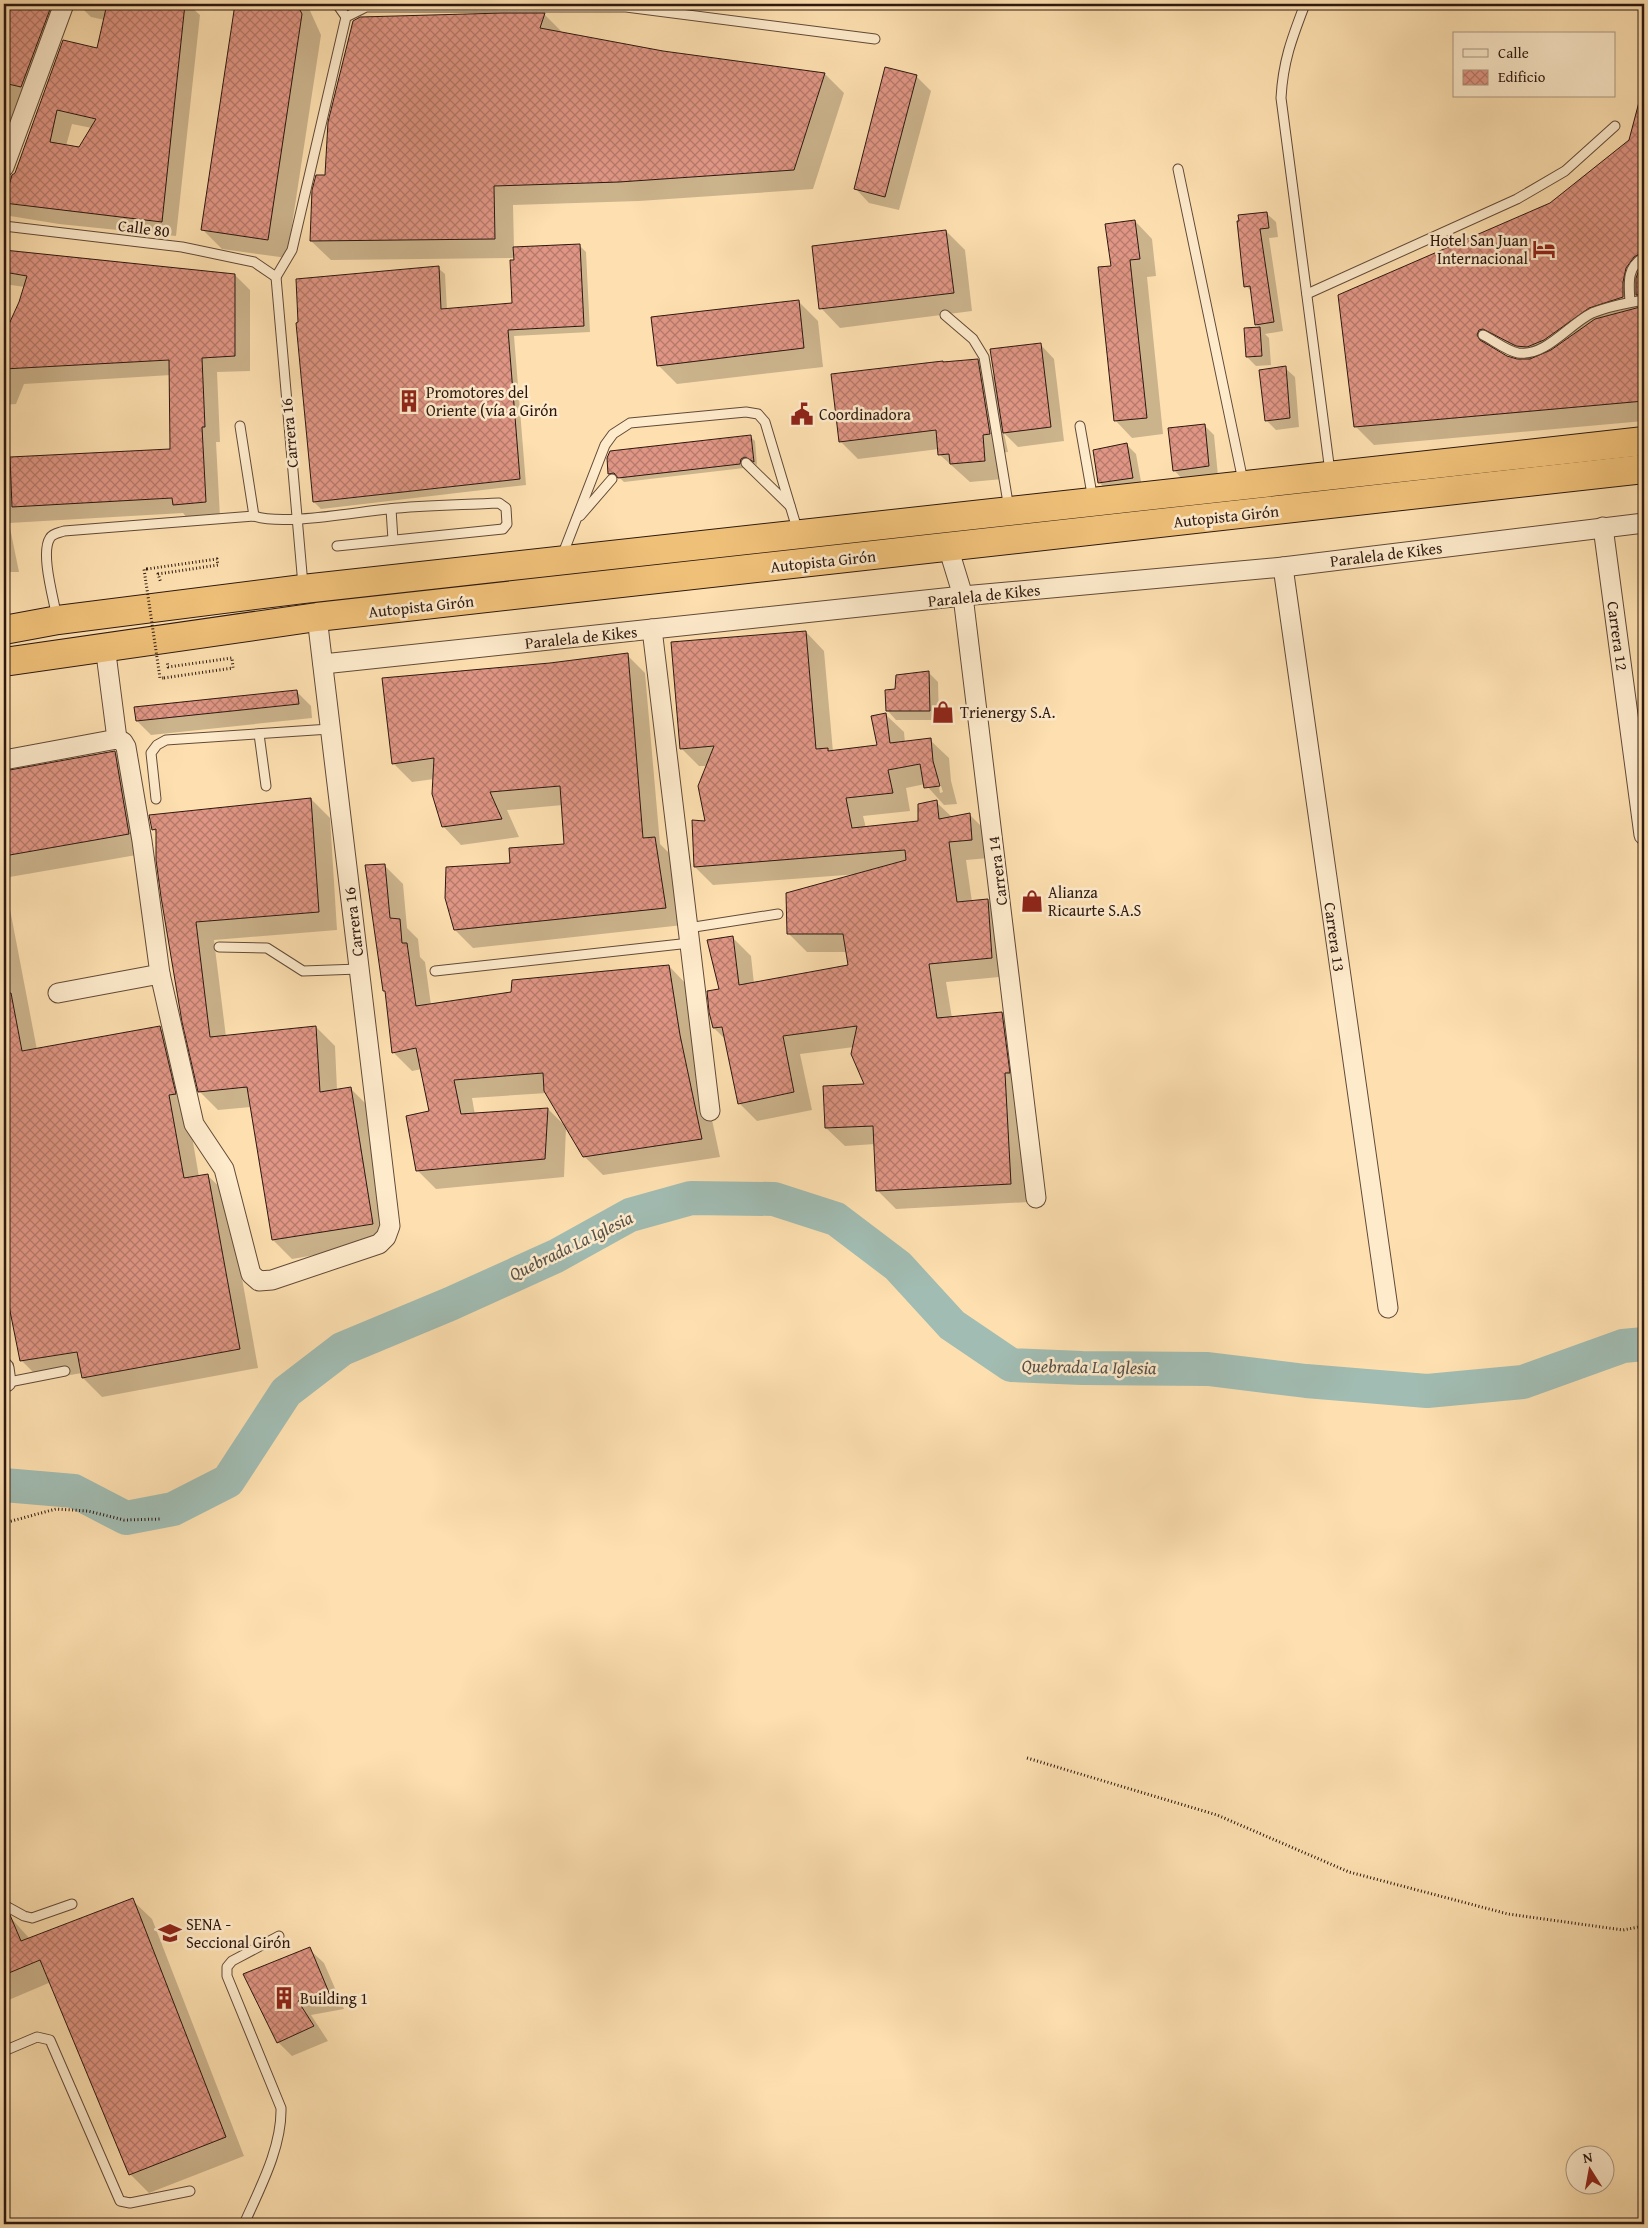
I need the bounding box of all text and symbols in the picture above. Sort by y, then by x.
legend [1453,32,1616,98]
text: Calle [1498,42,1529,63]
text: Edificio [1498,66,1546,87]
street label: Calle 80 [117,213,171,243]
place label: Hotel San Juan Internacional [1430,228,1529,270]
hotel icon: Hotel San Juan Internacional [1531,236,1557,262]
place label: Promotores del Oriente (vía a Girón [426,380,557,422]
building icon: Promotores del Oriente (vía a Girón [396,388,422,414]
street label: Carrera 16 [274,397,304,469]
public building icon: Coordinadora [789,401,815,427]
place label: Coordinadora [819,402,911,426]
street label: Autopista Girón [1172,499,1280,533]
street label: Paralela de Kikes [1328,535,1444,573]
street label: Autopista Girón [769,544,877,578]
street label: Paralela de Kikes [927,577,1041,613]
street label: Autopista Girón [367,589,475,623]
street label: Carrera 12 [1601,600,1635,672]
street label: Paralela de Kikes [524,619,638,655]
shop icon: Trienergy S.A. [930,699,956,725]
place label: Trienergy S.A. [960,700,1056,724]
street label: Carrera 14 [981,835,1013,907]
place label: Alianza Ricaurte S.A.S [1048,880,1142,922]
street label: Carrera 16 [337,886,369,958]
shop icon: Alianza Ricaurte S.A.S [1019,888,1045,914]
street label: Carrera 13 [1318,901,1352,973]
water label: Quebrada La Iglesia [504,1204,638,1287]
water label: Quebrada La Iglesia [1021,1352,1157,1381]
place label: SENA - Seccional Girón [186,1912,290,1954]
school or university icon: SENA - Seccional Girón [157,1920,183,1946]
building icon: Building 1 [271,1985,297,2011]
place label: Building 1 [300,1986,368,2010]
north arrow [1566,2146,1616,2196]
text: N [1581,2146,1595,2168]

